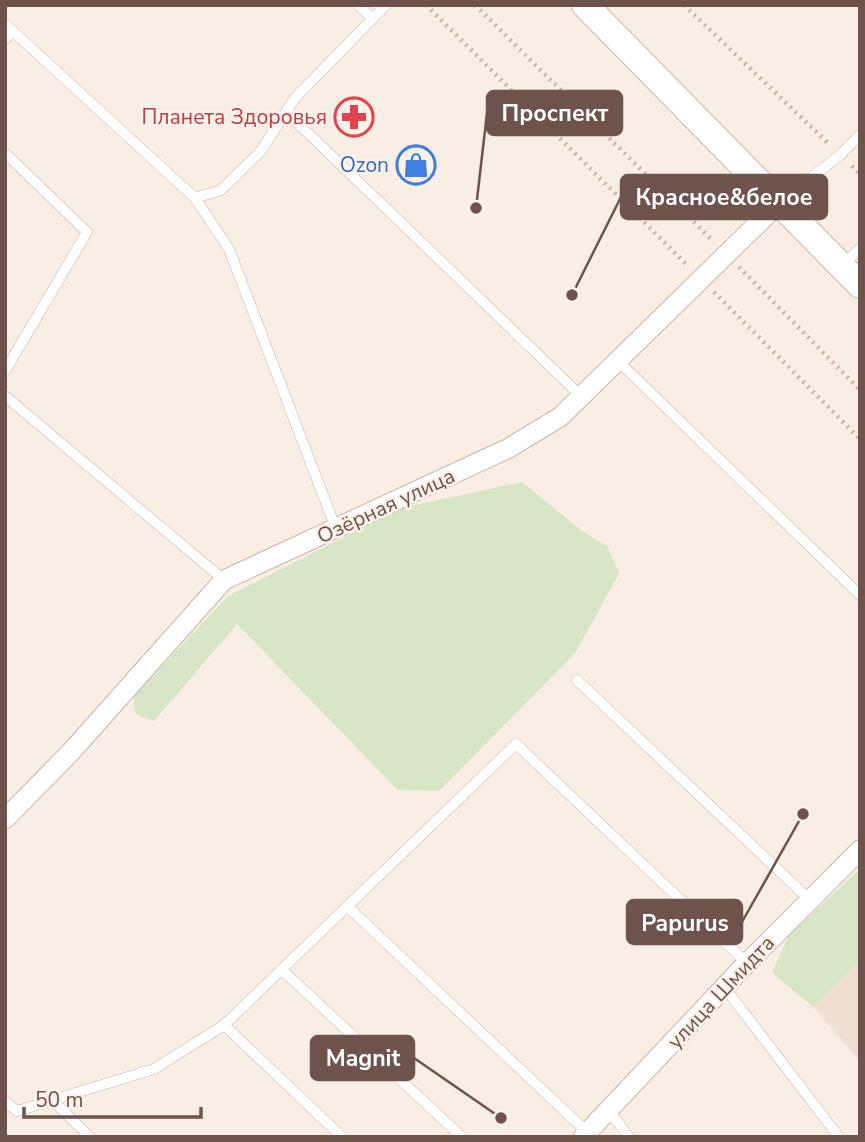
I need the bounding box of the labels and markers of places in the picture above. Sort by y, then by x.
callout: Проспект [487,91,622,135]
pharmacy icon: Планета Здоровья [333,96,375,138]
place label: Планета Здоровья [142,103,327,131]
shop icon: Ozon [395,144,437,186]
place label: Ozon [340,151,389,179]
callout: Красное&белое [621,175,827,219]
callout: Papurus [627,900,742,944]
callout: Magnit [311,1036,414,1080]

